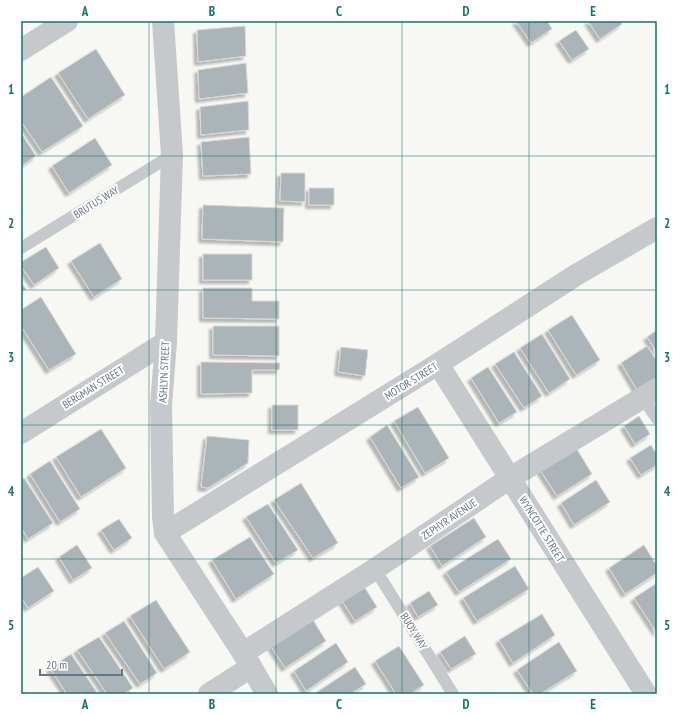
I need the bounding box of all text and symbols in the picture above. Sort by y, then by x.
text: A [81,3,89,20]
text: B [209,3,215,20]
text: C [336,3,342,20]
text: D [463,3,470,20]
text: E [590,3,596,20]
text: 1 [8,81,14,98]
text: 1 [664,81,670,98]
street label: BRUTUS WAY [71,183,121,221]
text: 2 [8,215,14,232]
text: 2 [664,215,670,232]
street label: ASHLYN STREET [155,341,173,403]
text: 3 [8,349,14,366]
text: 3 [664,349,670,366]
street label: MOTOR STREET [382,359,440,403]
street label: BERGMAN STREET [60,362,126,411]
text: 4 [8,483,15,500]
text: 4 [664,483,671,500]
street label: WYNCOTTE STREET [516,493,568,565]
street label: ZEPHYR AVENUE [419,495,480,543]
street label: BUOY WAY [397,610,431,652]
text: 5 [8,617,14,634]
text: 5 [664,617,670,634]
scale bar [40,651,122,677]
text: 20 m [46,657,67,672]
text: A [81,696,89,713]
text: B [209,696,215,713]
text: C [336,696,342,713]
text: D [463,696,470,713]
text: E [590,696,596,713]

